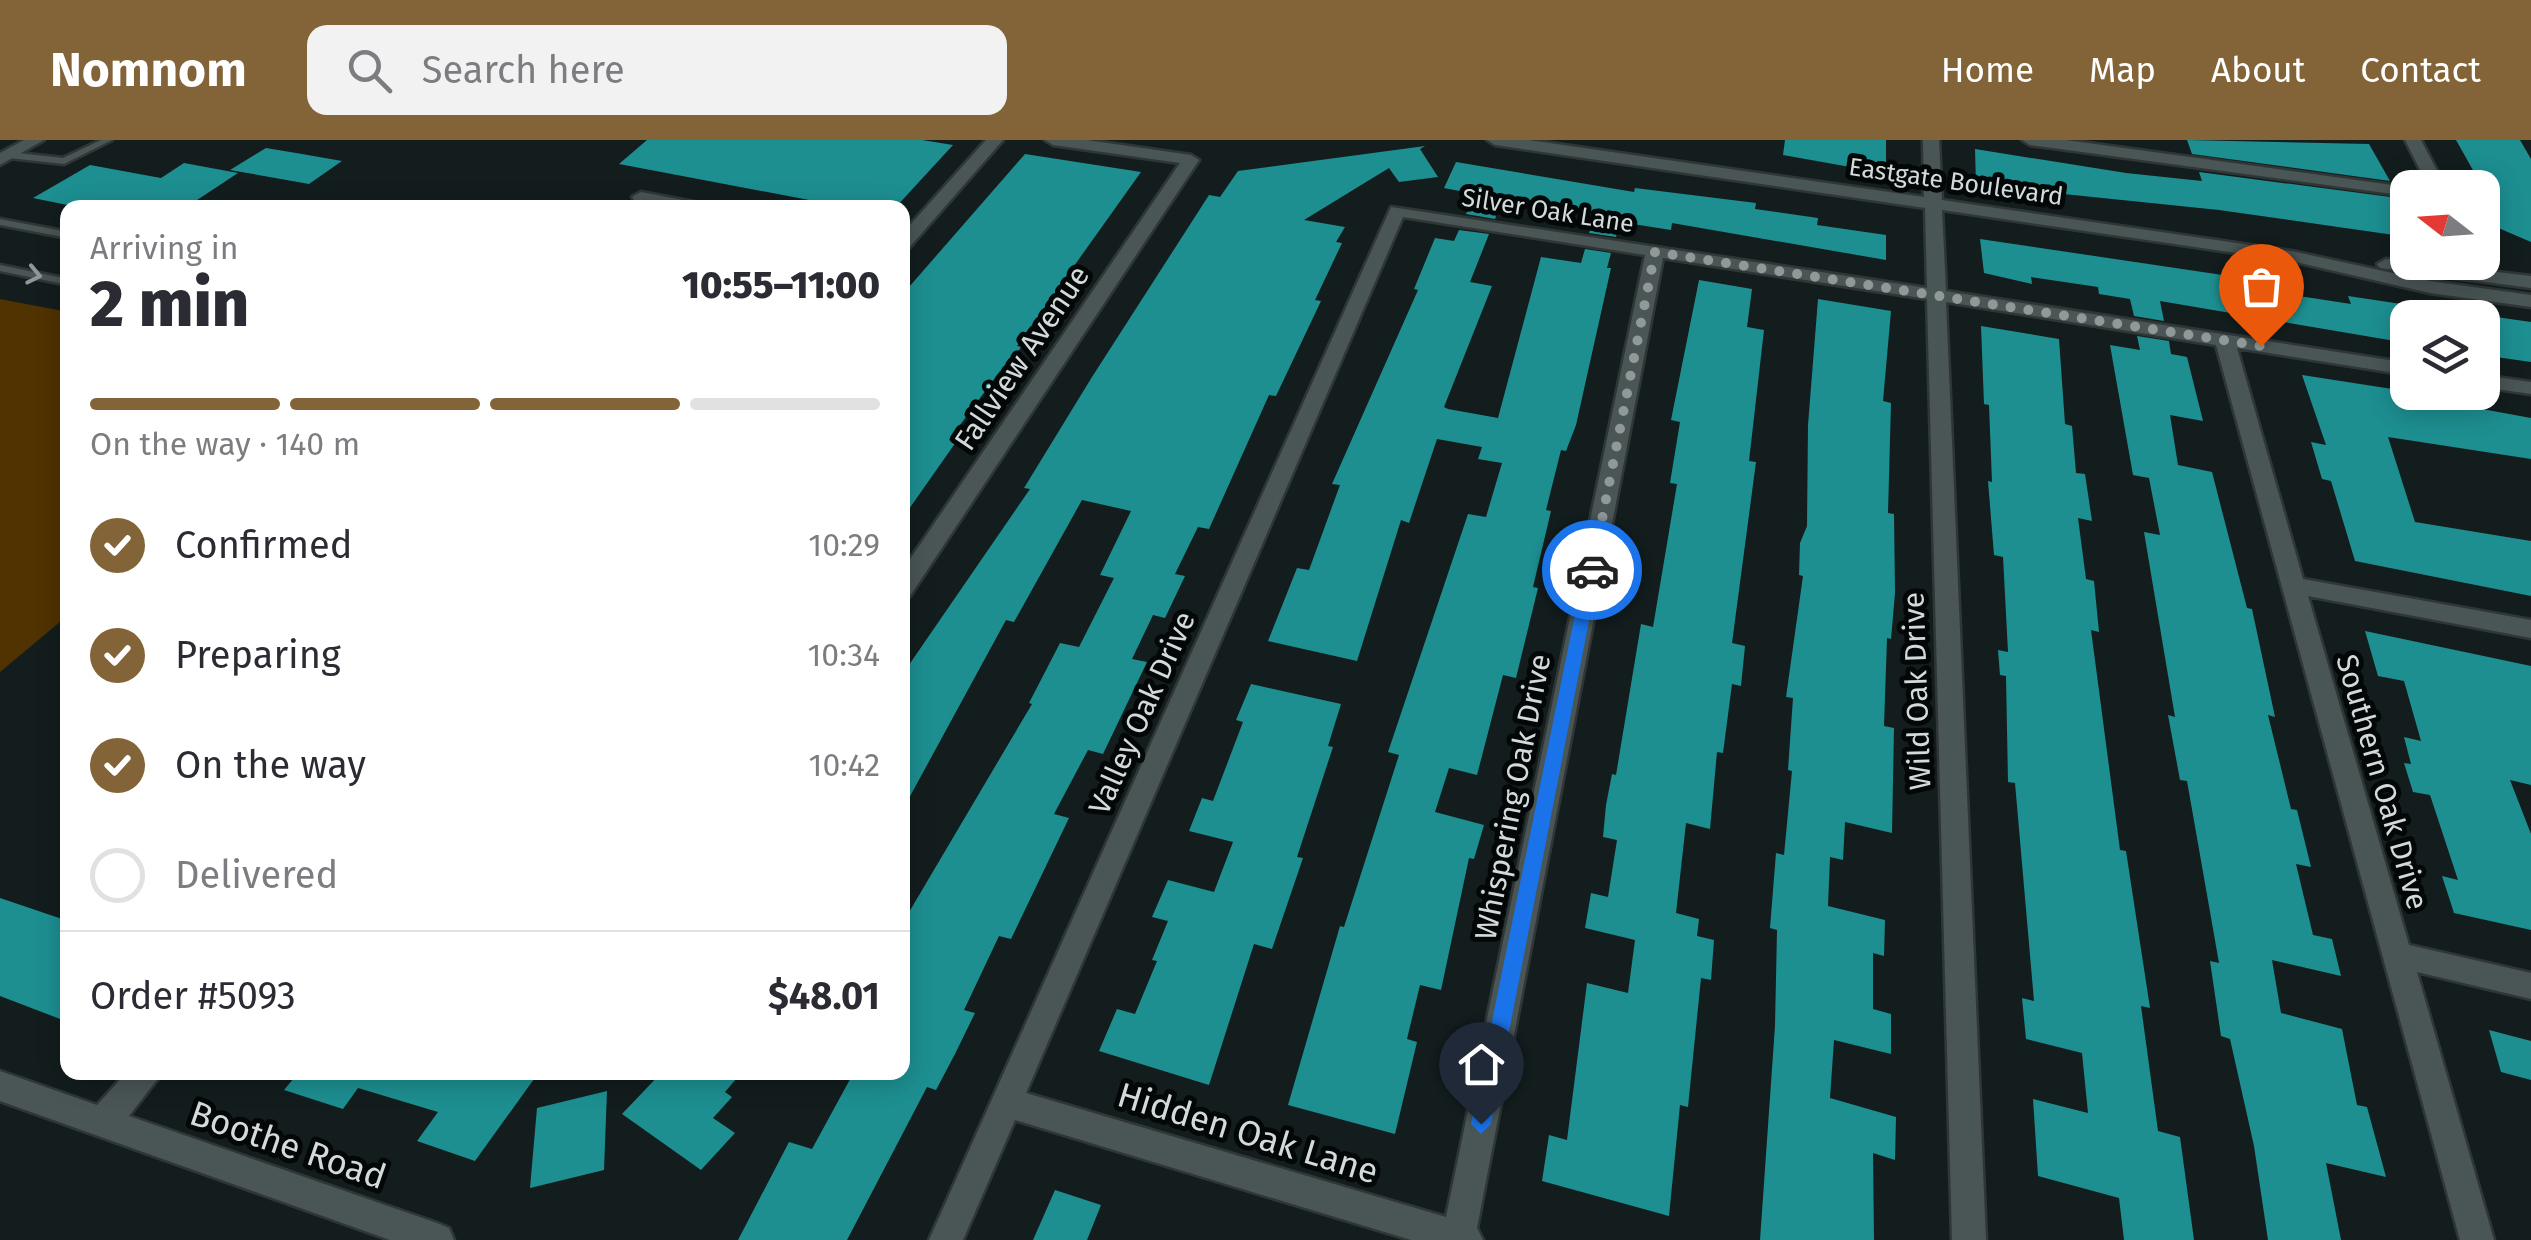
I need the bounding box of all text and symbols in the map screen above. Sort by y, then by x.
search box [307,25,1007,115]
text: Nomnom [50,41,247,99]
icon: search [342,43,397,98]
text: Search here [422,47,625,93]
text: Home [1941,49,2034,91]
text: Map [2089,49,2156,91]
text: About [2211,49,2305,91]
text: Contact [2360,49,2481,91]
street label: Eastgate Boulevard [1847,152,2065,212]
north arrow [2390,170,2500,280]
map controls [2390,170,2500,410]
street label: Silver Oak Lane [1460,183,1636,239]
text: Arriving in [90,229,238,267]
pin [2219,244,2304,347]
street label: Fallview Avenue [947,259,1097,457]
icon: bag [2234,259,2289,314]
text: 10:55–11:00 [682,262,880,308]
one-way arrow [25,264,42,285]
text: 2 min [90,265,249,343]
button: layers [2390,300,2500,410]
text: On the way · 140 m [90,425,360,463]
icon: check [90,518,145,573]
courier [1542,520,1642,620]
text: Confirmed [175,522,353,568]
text: 10:29 [808,526,880,564]
icon: car [1565,543,1620,598]
street label: Wild Oak Drive [1896,591,1938,791]
street label: Valley Oak Drive [1081,606,1203,820]
icon: check [90,628,145,683]
text: Preparing [175,632,341,678]
text: 10:34 [807,636,880,674]
street label: Southern Oak Drive [2328,650,2436,914]
street label: Whispering Oak Drive [1468,651,1558,943]
icon: check [90,738,145,793]
text: On the way [175,742,366,788]
text: 10:42 [809,746,880,784]
text: Delivered [175,852,338,898]
text: Order #5093 [90,973,296,1019]
text: $48.01 [768,973,880,1019]
pin [1439,1022,1524,1125]
icon: home [1454,1037,1509,1092]
street label: Hidden Oak Lane [1113,1073,1383,1193]
street label: Boothe Road [185,1092,391,1198]

